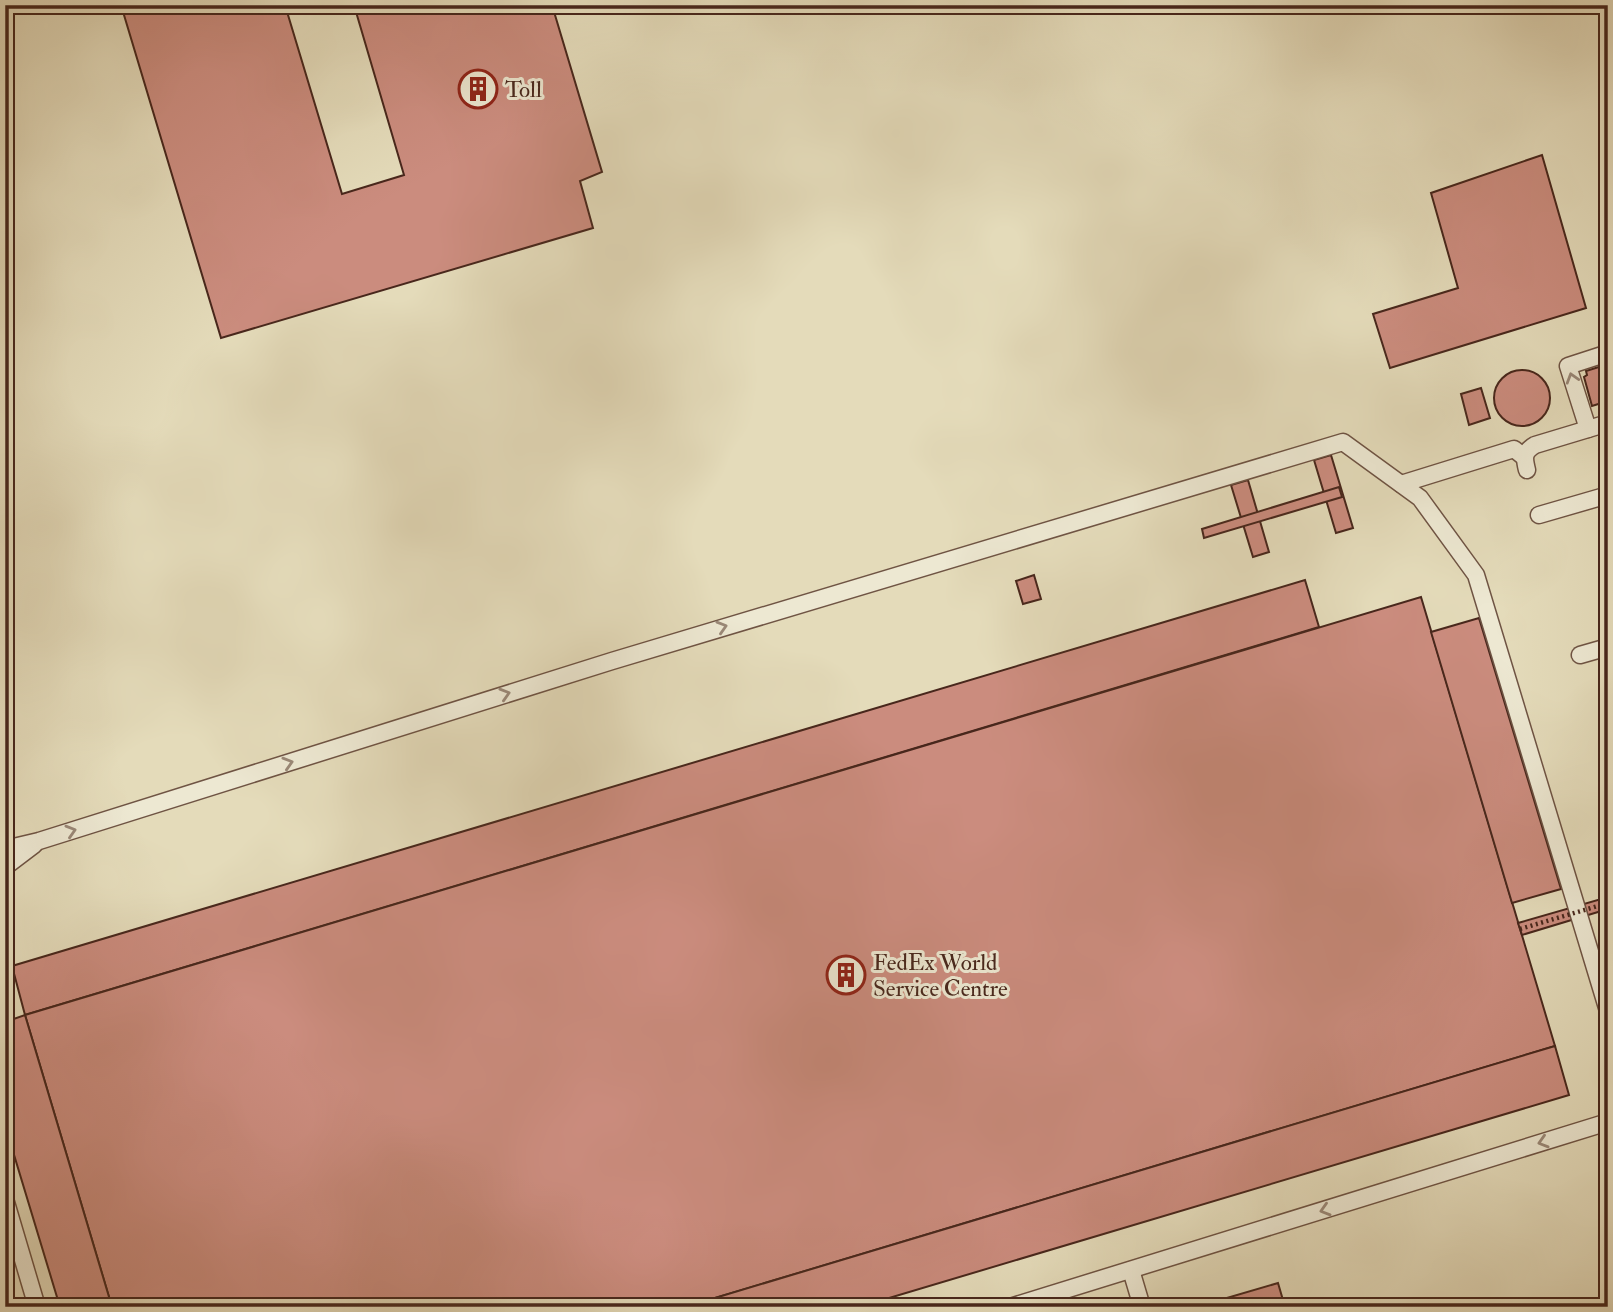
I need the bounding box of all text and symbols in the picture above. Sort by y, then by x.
building icon: Toll [457,68,499,110]
place label: Toll [505,75,542,104]
one-way arrow [1566,372,1580,384]
one-way arrow [716,621,728,636]
one-way arrow [499,688,511,703]
one-way arrow [282,756,294,771]
one-way arrow [64,825,77,839]
place label: FedEx World Service Centre [873,948,1008,1003]
building icon: FedEx World Service Centre [825,954,867,996]
one-way arrow [1537,1134,1549,1149]
one-way arrow [1320,1201,1332,1216]

